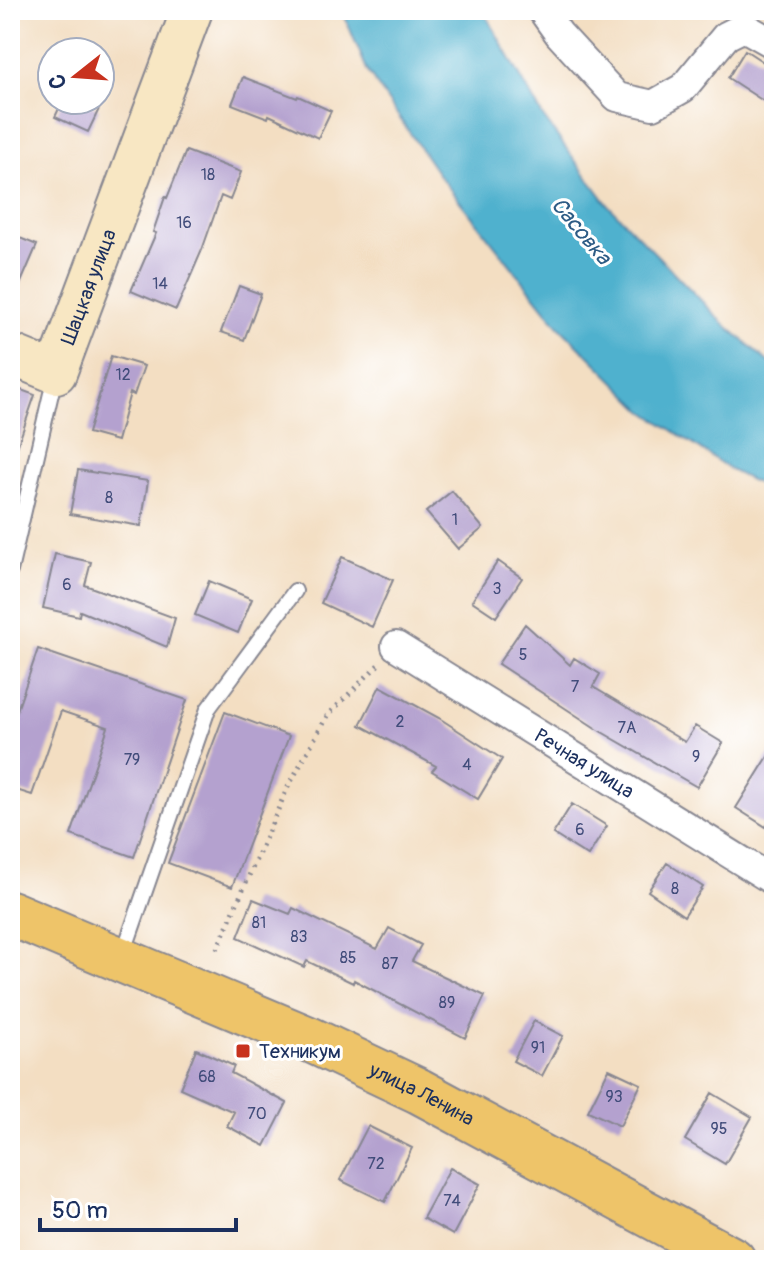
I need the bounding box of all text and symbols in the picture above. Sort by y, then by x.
north arrow [36,36,116,116]
text: С [42,71,73,92]
house number: 18 [201,165,215,185]
water label: Сасовка [545,192,618,272]
house number: 16 [176,213,192,233]
street label: Шацкая улица [55,225,121,348]
house number: 14 [152,274,168,294]
house number: 12 [115,365,131,385]
house number: 8 [105,488,113,508]
house number: 1 [452,510,458,530]
house number: 6 [62,575,72,595]
house number: 3 [493,579,502,599]
house number: 5 [519,645,527,665]
house number: 7 [571,677,580,697]
house number: 2 [396,712,405,732]
house number: 7А [618,718,636,738]
street label: Речная улица [530,723,639,804]
house number: 9 [692,747,700,767]
house number: 79 [124,750,140,770]
house number: 4 [462,755,472,775]
house number: 6 [575,820,585,840]
house number: 8 [671,879,679,899]
house number: 81 [252,913,266,933]
house number: 83 [291,927,308,947]
house number: 85 [340,948,356,968]
house number: 87 [382,954,399,974]
house number: 89 [439,993,455,1013]
house number: 91 [531,1038,545,1058]
place label: Техникум [259,1039,341,1064]
marker: Техникум [234,1042,252,1060]
street label: улица Ленина [365,1057,479,1131]
house number: 68 [198,1067,216,1087]
house number: 93 [605,1087,623,1107]
house number: 70 [247,1104,267,1124]
house number: 95 [711,1119,727,1139]
house number: 72 [367,1154,385,1174]
scale bar [40,1182,236,1232]
house number: 74 [443,1191,461,1211]
text: 50 m [52,1196,108,1225]

